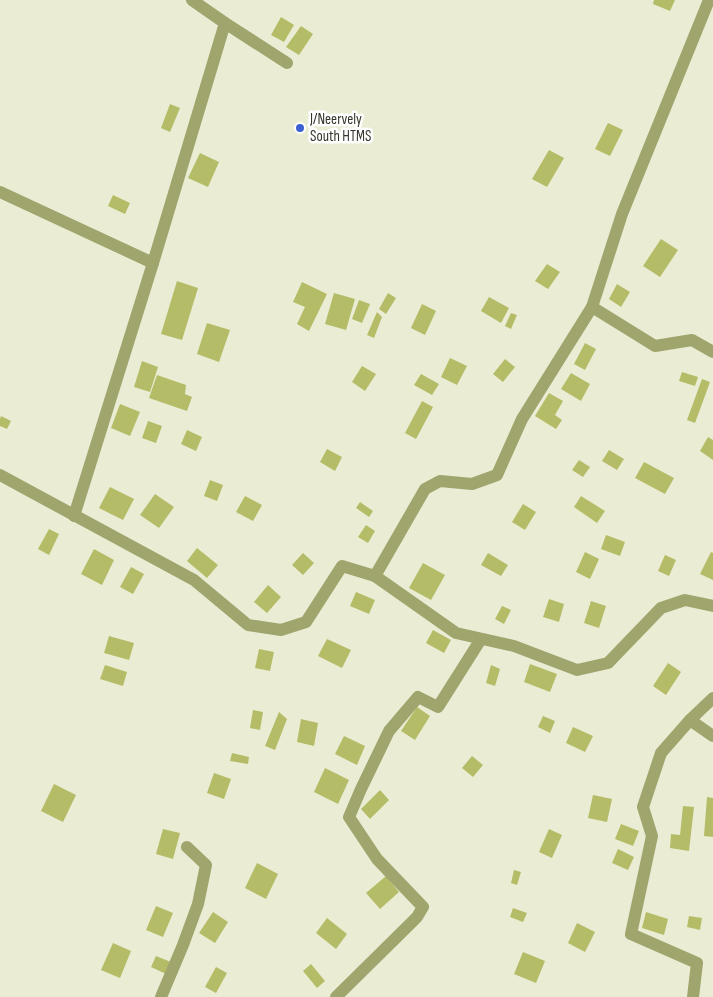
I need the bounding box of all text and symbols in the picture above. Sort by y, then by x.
place label: J/Neervely South HTMS [309,110,371,146]
marker: J/Neervely South HTMS [294,122,306,134]

